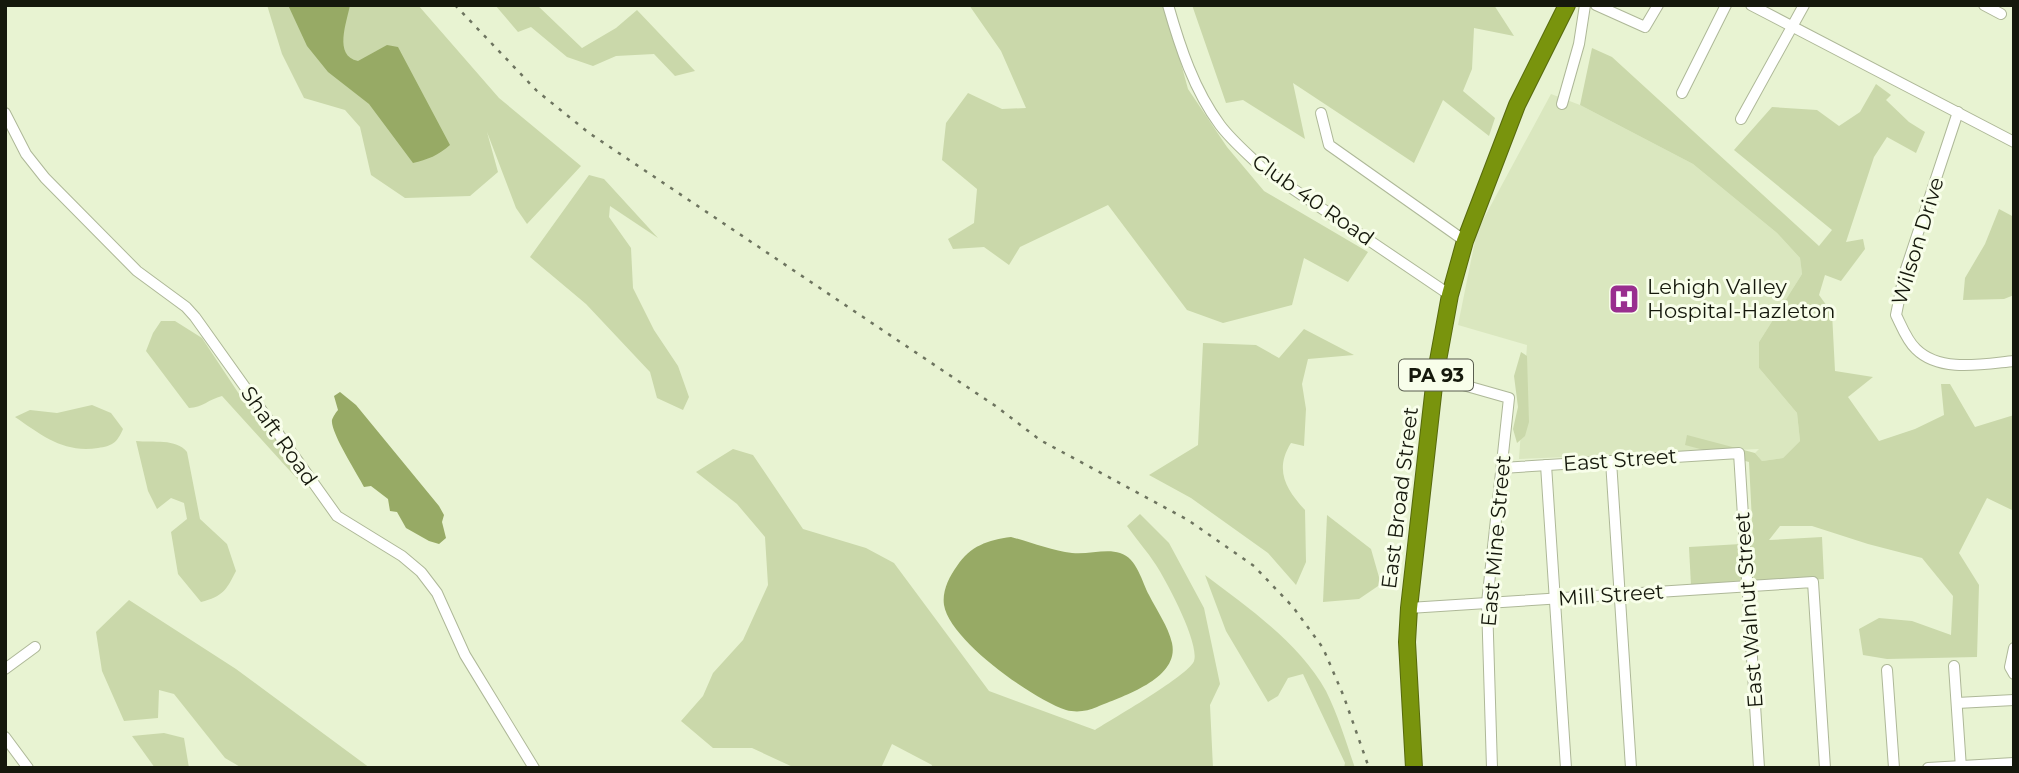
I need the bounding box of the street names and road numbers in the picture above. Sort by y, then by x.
street label: Club 40 Road [1248,148,1379,251]
street label: Wilson Drive [1886,174,1949,308]
road number: PA 93 [1399,360,1473,390]
street label: Shaft Road [236,381,323,490]
street label: East Broad Street [1376,405,1423,590]
street label: East Street [1562,443,1678,476]
street label: East Mine Street [1476,454,1515,628]
street label: East Walnut Street [1729,511,1768,709]
street label: Mill Street [1557,578,1665,611]

